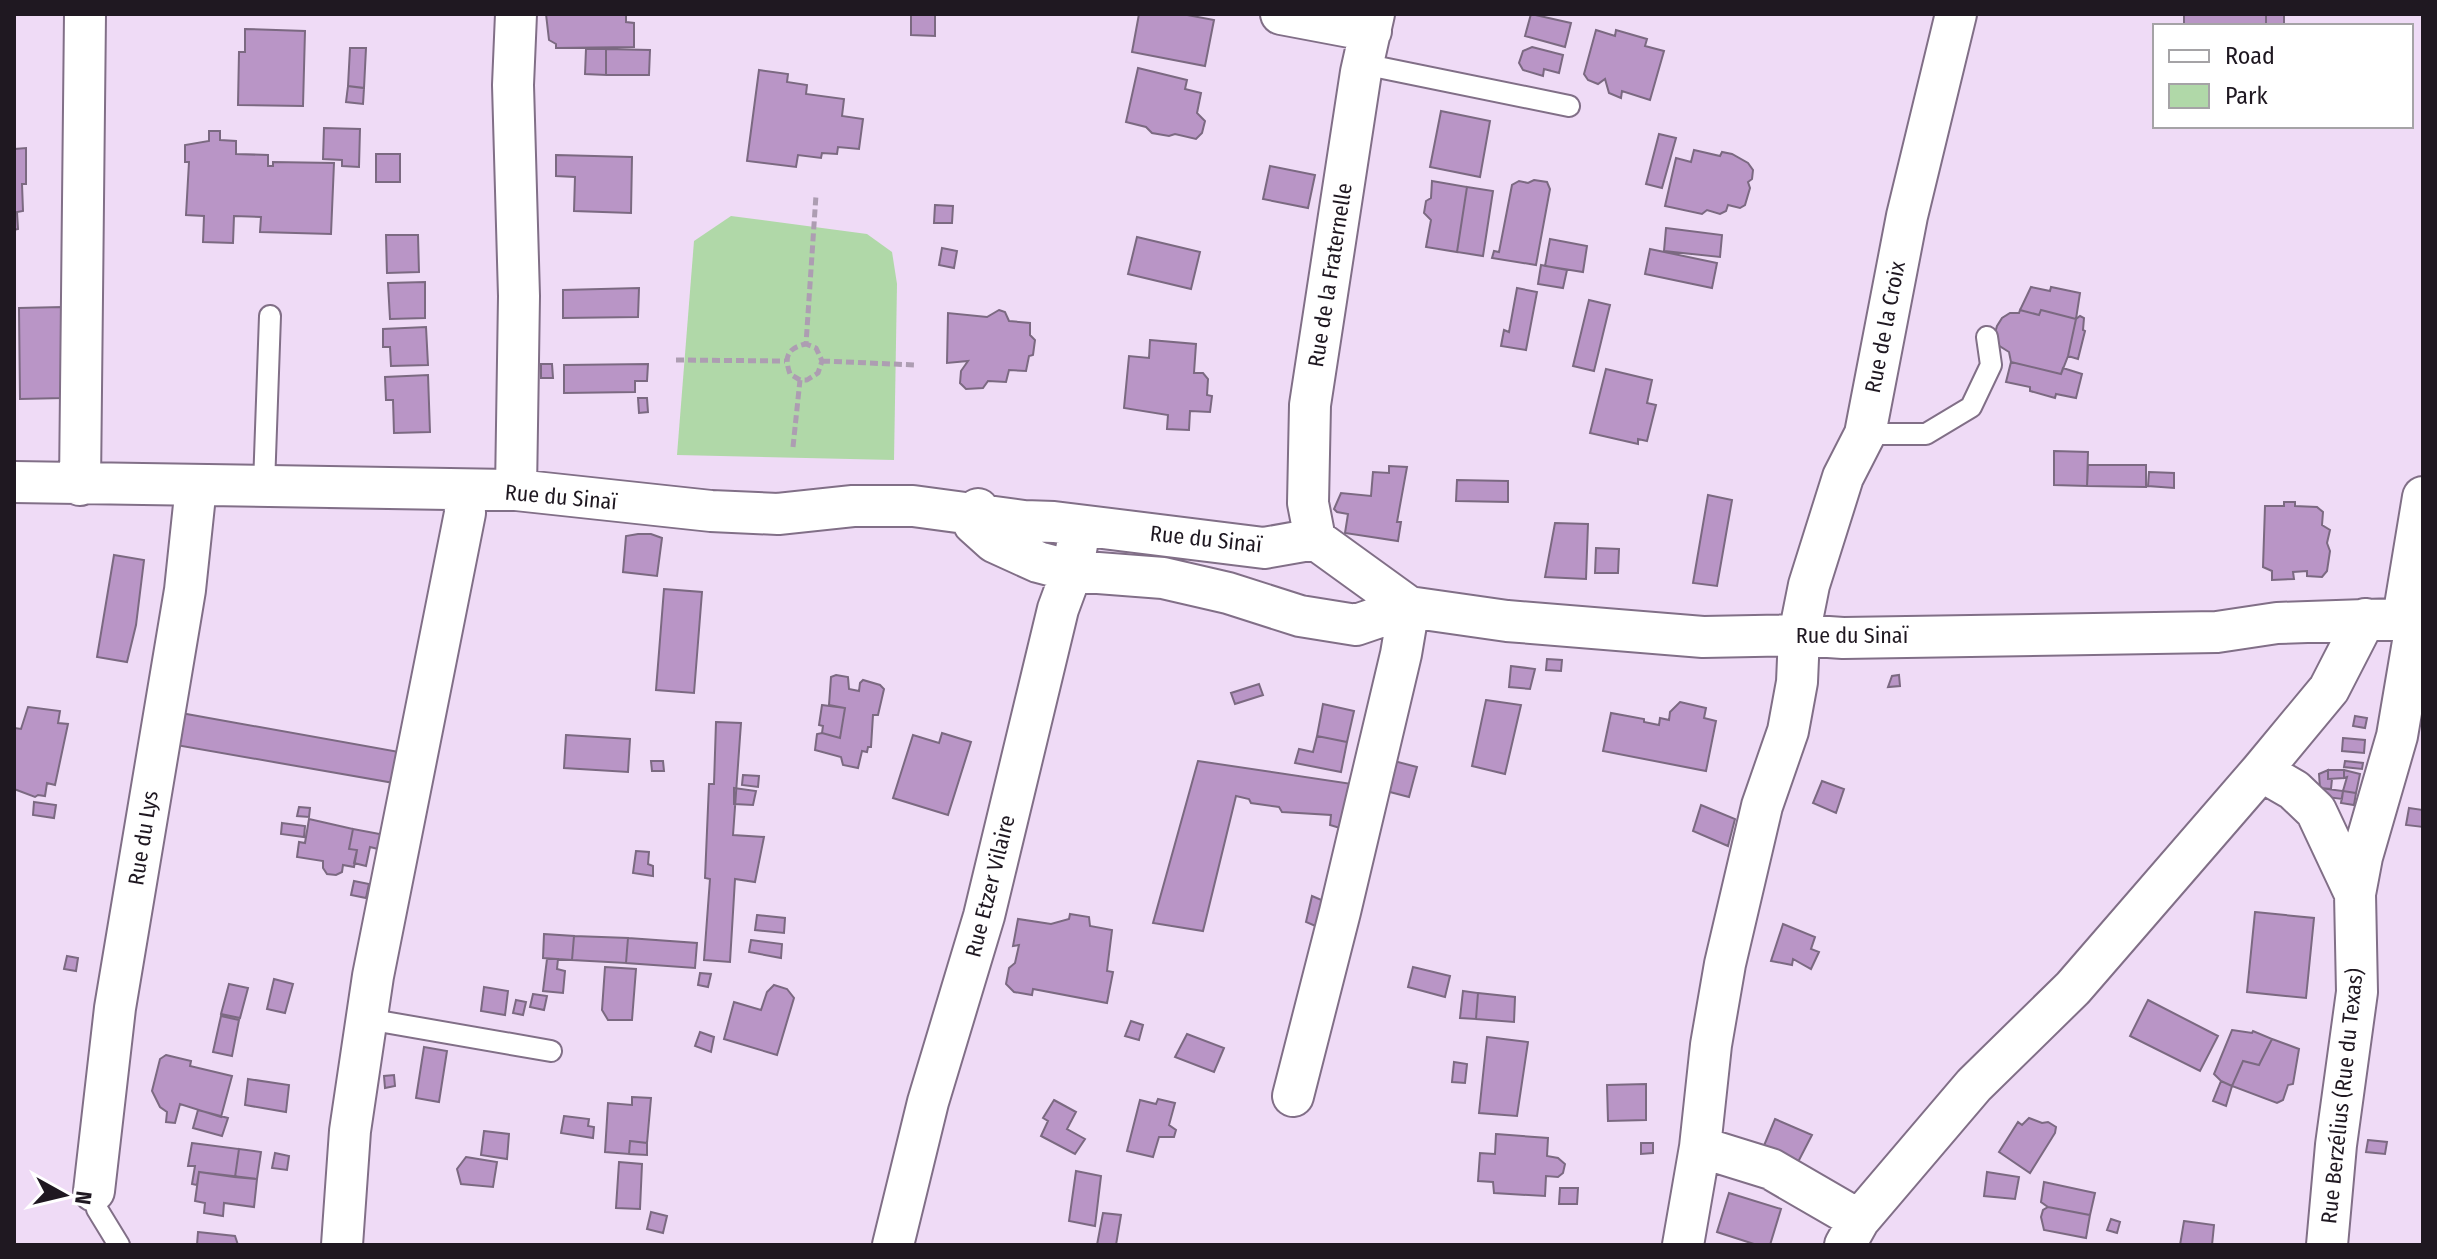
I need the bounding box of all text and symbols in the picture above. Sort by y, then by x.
legend [2153,24,2413,128]
text: Road [2225,42,2275,70]
text: Park [2225,82,2268,110]
street label: Rue de la Fraternelle [1302,181,1358,369]
street label: Rue de la Croix [1859,258,1911,395]
street label: Rue du Sinaï [504,479,619,515]
street label: Rue du Sinaï [1149,520,1264,558]
street label: Rue du Sinaï [1796,622,1909,649]
street label: Rue du Lys [122,789,164,887]
street label: Rue Etzer Vilaire [959,812,1021,960]
street label: Rue Berzélius (Rue du Texas) [2315,967,2369,1225]
north arrow [24,1155,104,1235]
text: N [69,1189,98,1206]

